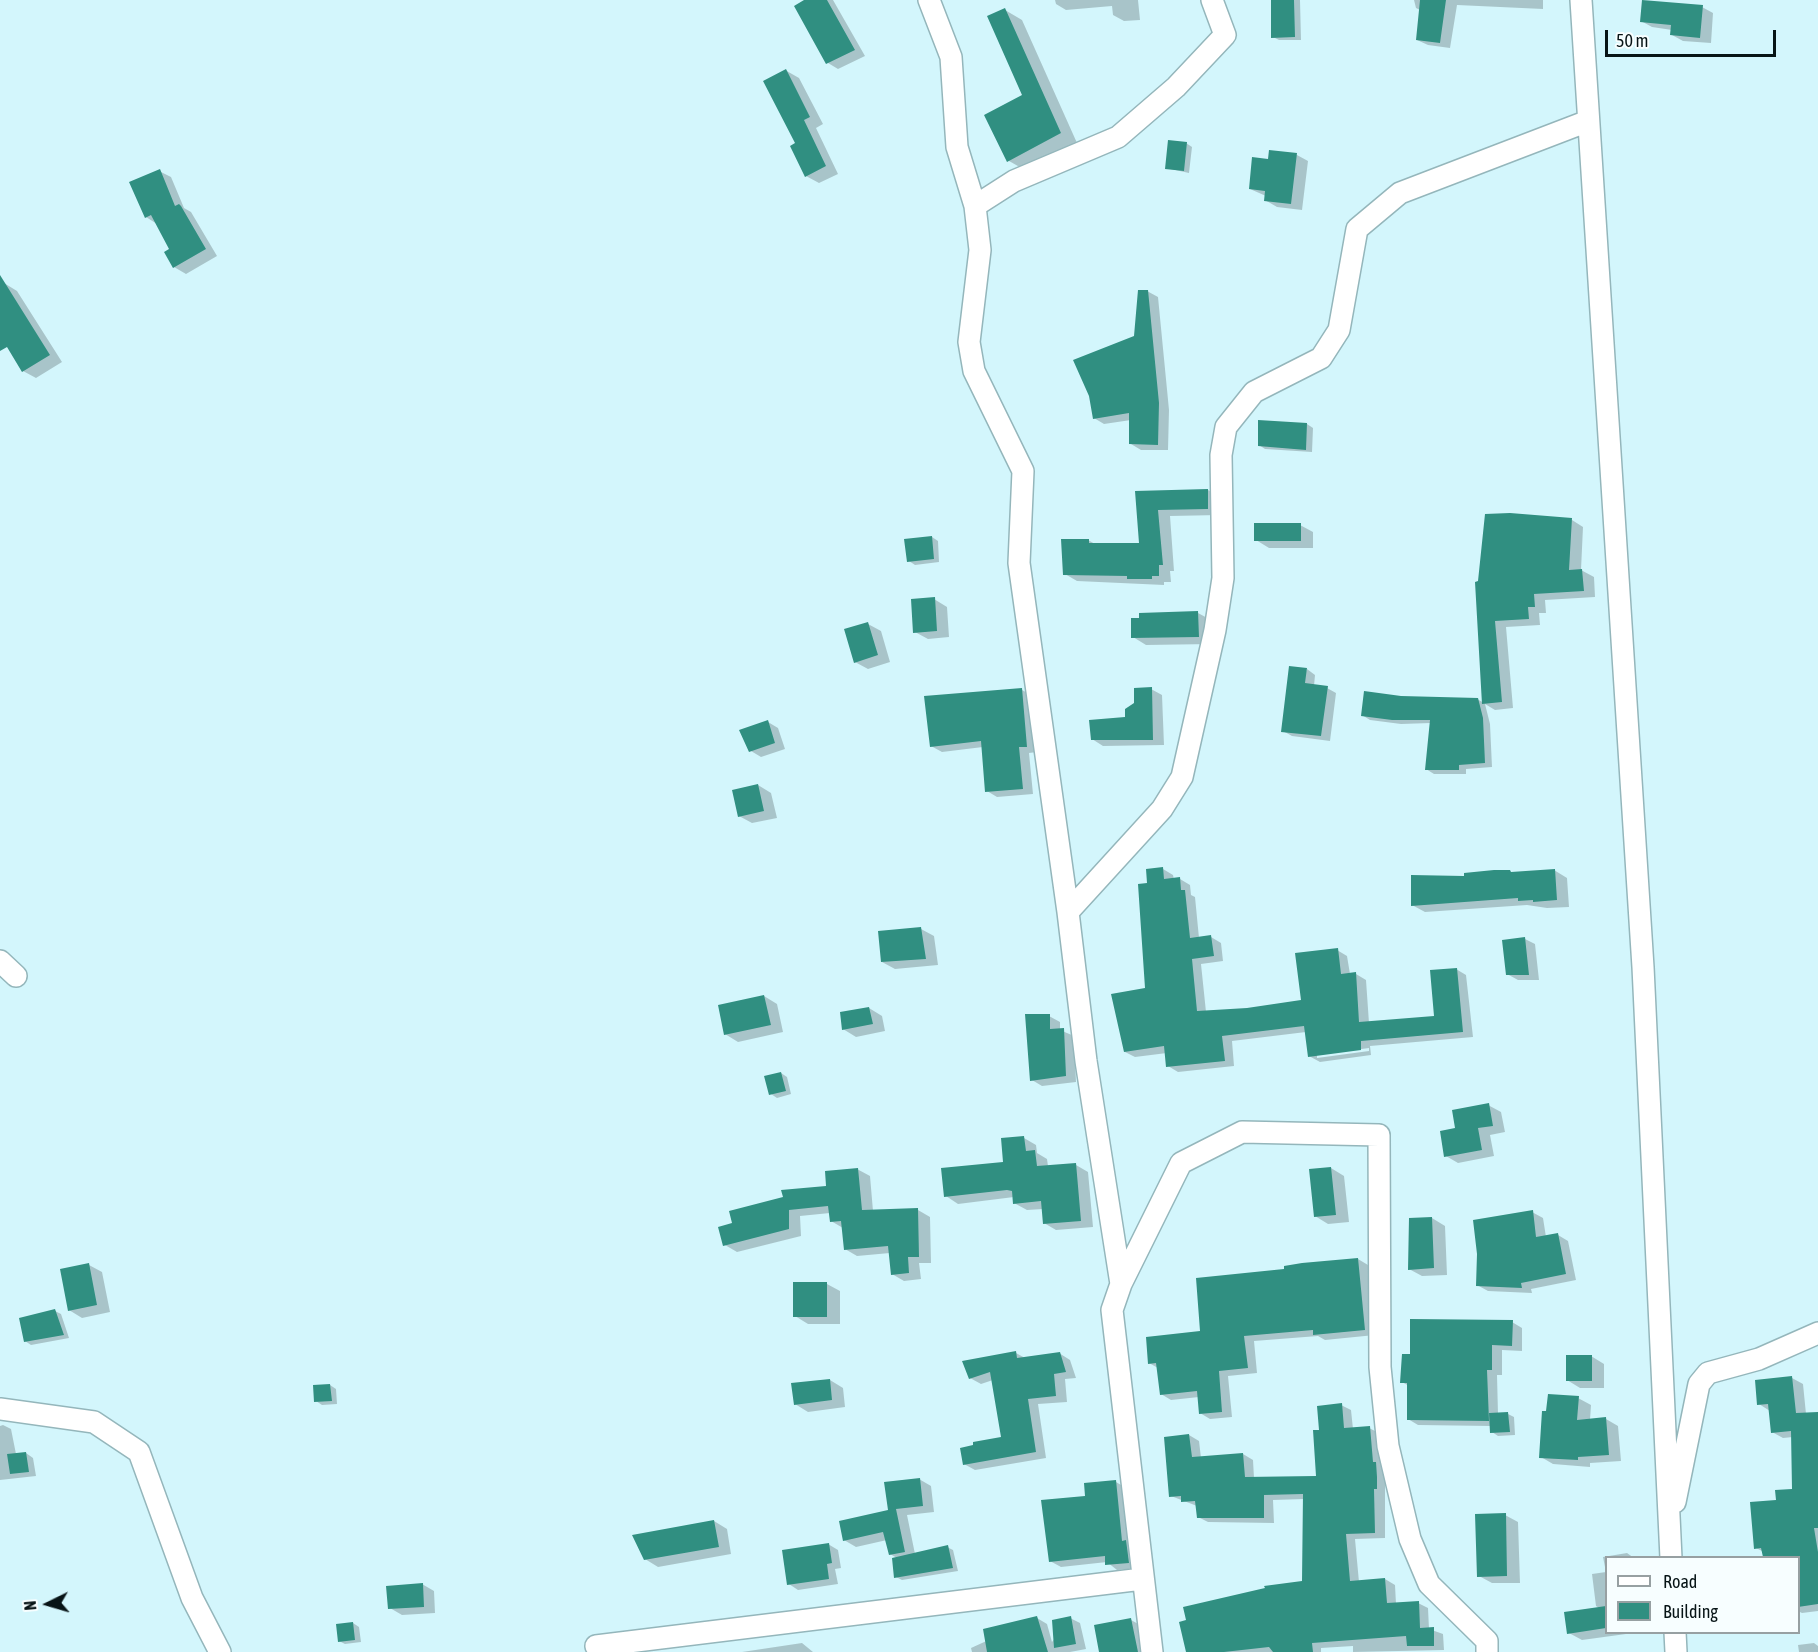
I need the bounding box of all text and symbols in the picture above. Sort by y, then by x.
scale bar [1608,18,1779,56]
text: 50 m [1616,30,1648,51]
legend [1605,1556,1800,1634]
text: Road [1663,1571,1697,1592]
north arrow [18,1574,78,1634]
text: N [21,1600,39,1611]
text: Building [1663,1601,1718,1622]

